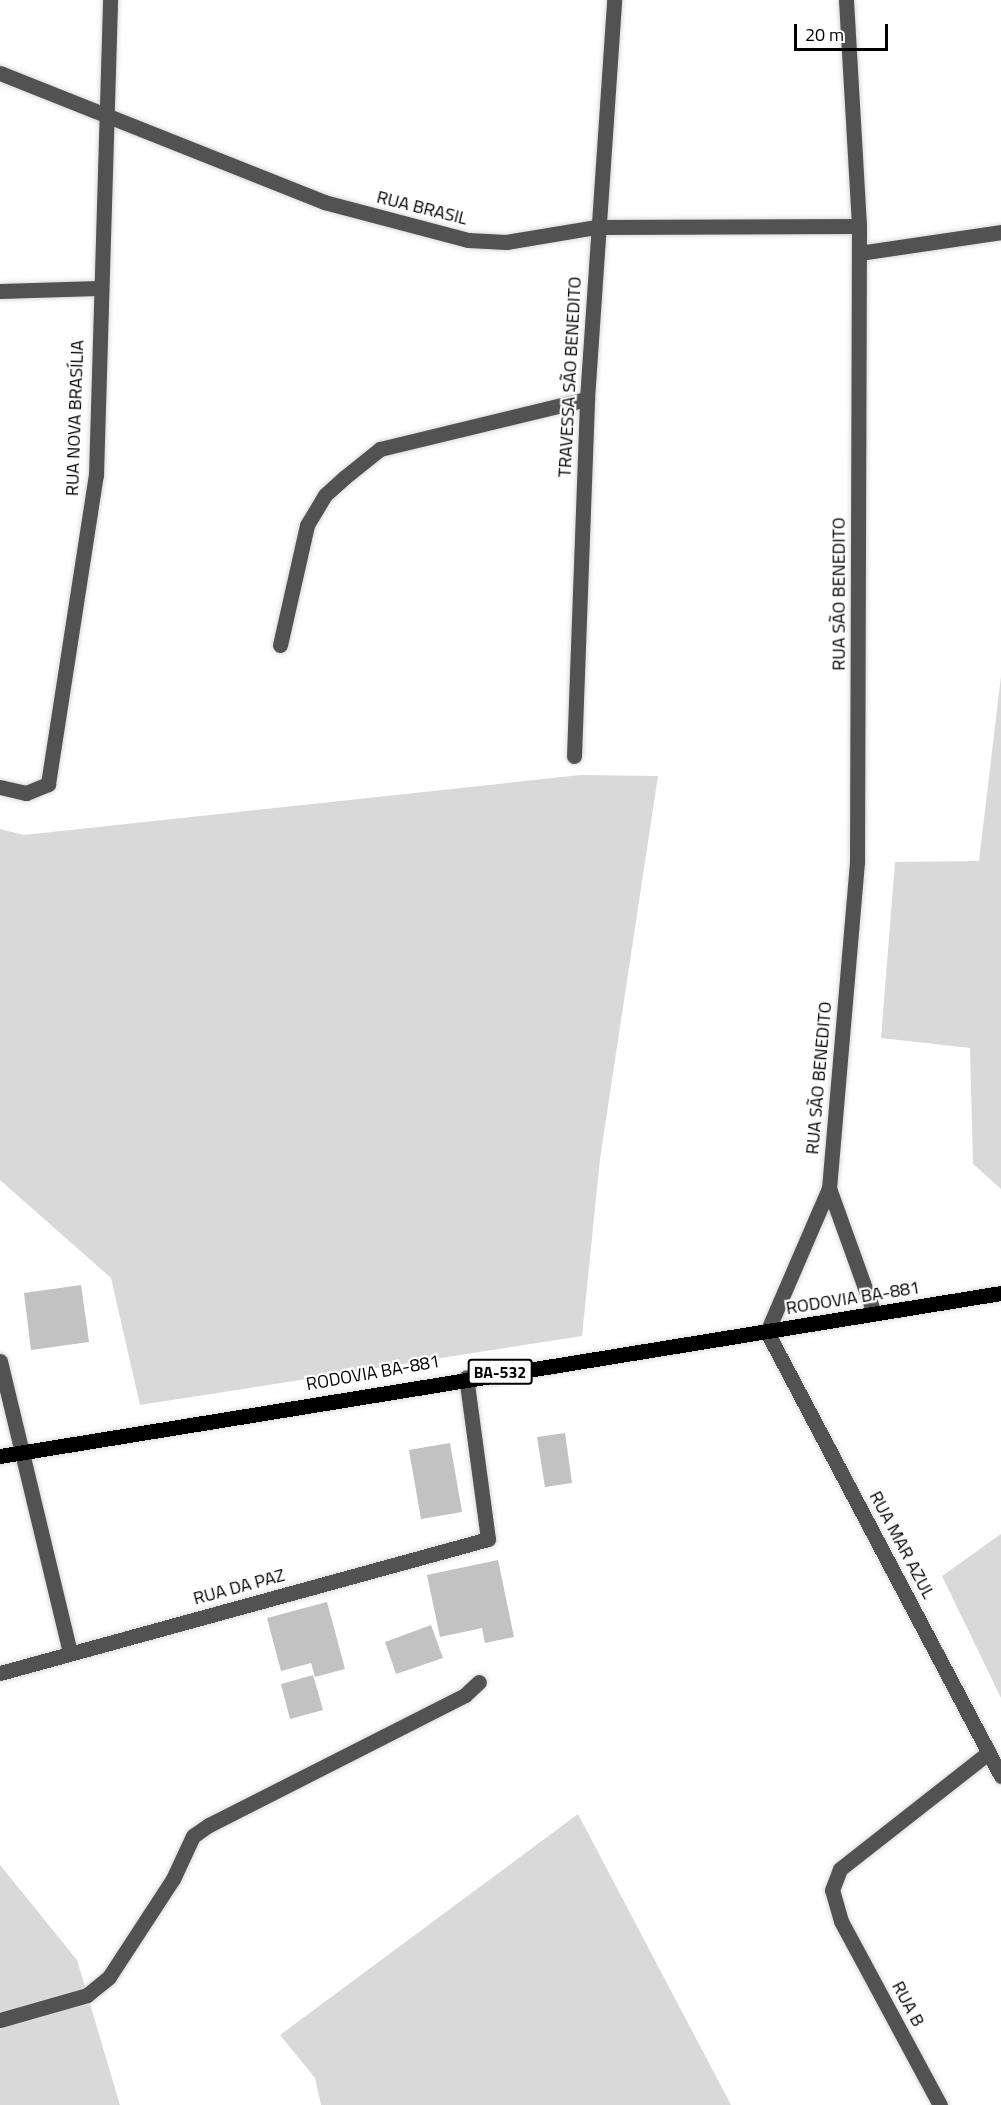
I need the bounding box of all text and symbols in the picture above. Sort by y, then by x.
scale bar [797,12,892,50]
text: 20 m [805,21,844,48]
street label: RUA BRASIL [374,186,470,230]
street label: TRAVESSA SÃO BENEDITO [554,276,586,478]
street label: RUA NOVA BRASÍLIA [61,339,89,497]
street label: RUA SÃO BENEDITO [828,517,850,671]
street label: RUA SÃO BENEDITO [802,1001,836,1155]
street label: RODOVIA BA-881 [784,1277,922,1319]
street label: RODOVIA BA-881 [304,1351,442,1395]
road number: BA-532 [467,1359,533,1385]
street label: RUA MAR AZUL [865,1488,939,1602]
street label: RUA DA PAZ [191,1564,287,1610]
street label: RUA B [887,1978,929,2030]

